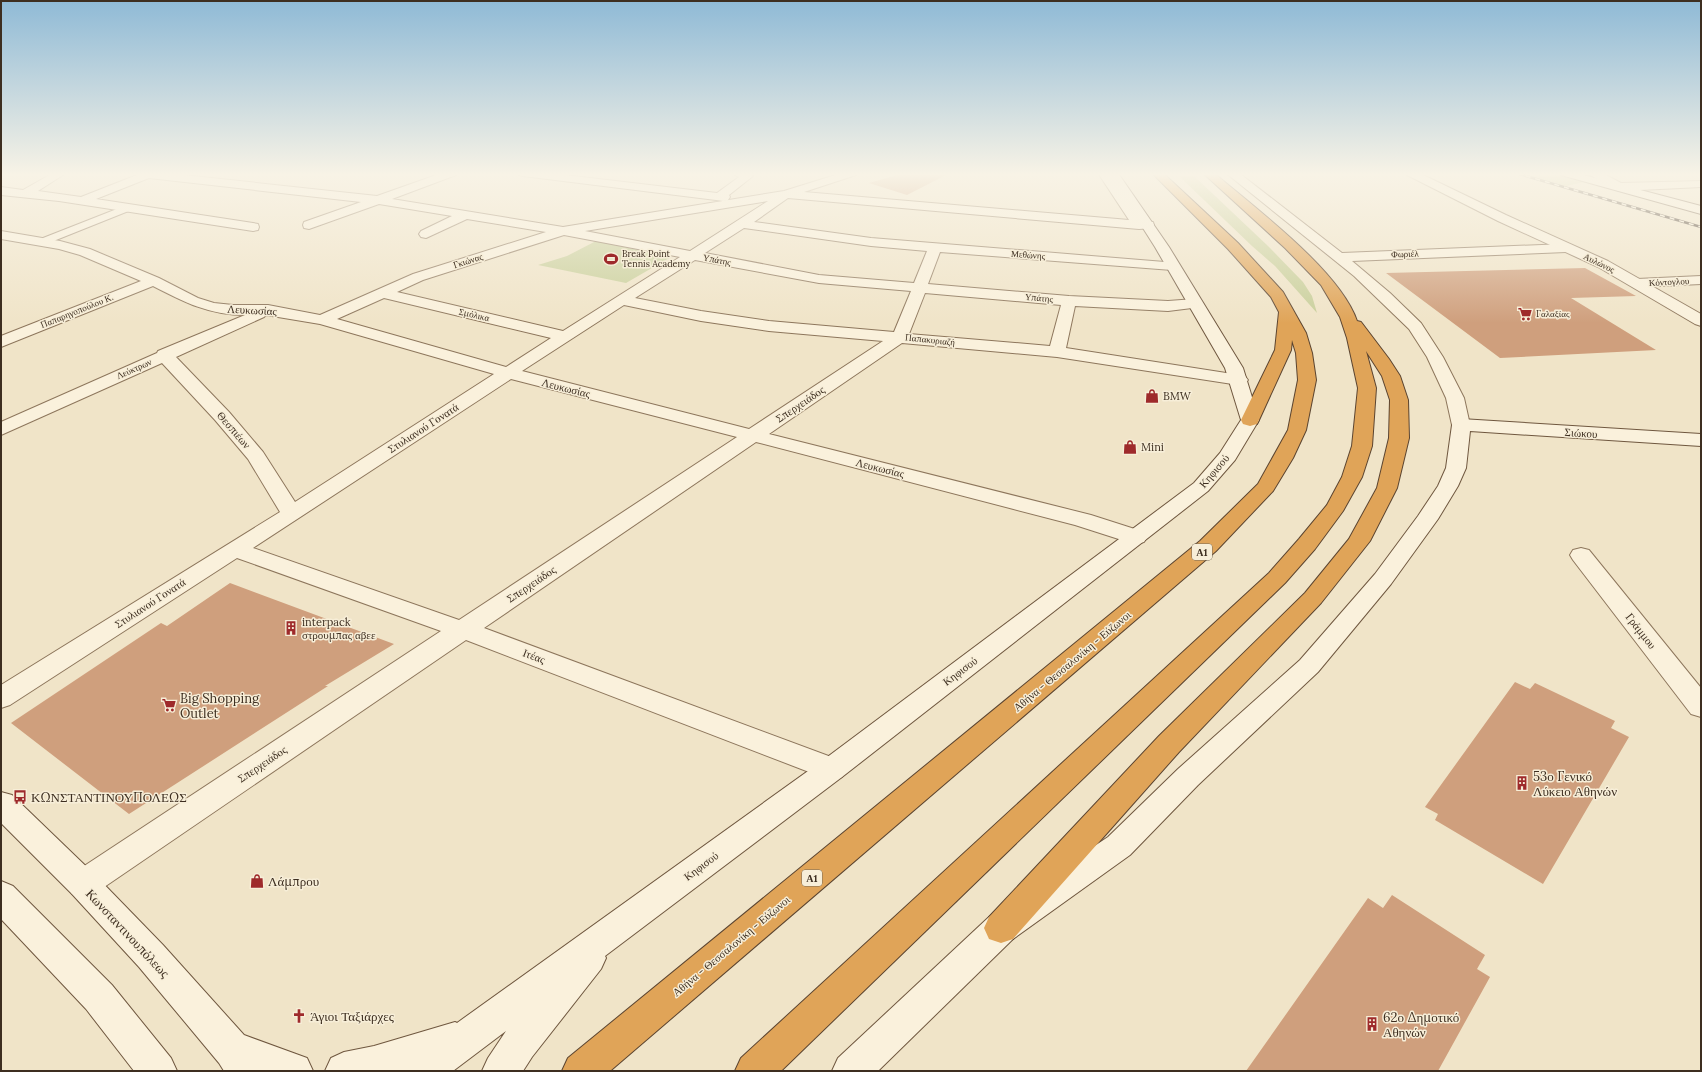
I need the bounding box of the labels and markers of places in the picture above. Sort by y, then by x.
place label: Break Point Tennis Academy [622,248,690,269]
sports icon: Break Point Tennis Academy [603,251,619,267]
supermarket icon: Γαλαξίας [1517,306,1533,322]
place label: Γαλαξίας [1536,308,1570,319]
shop icon: BMW [1144,388,1160,404]
place label: BMW [1163,389,1192,403]
shop icon: Mini [1122,439,1138,455]
place label: Mini [1141,440,1164,454]
place label: interpack στρουμπας αβεε [302,615,376,642]
building icon: interpack στρουμπας αβεε [283,620,299,636]
place label: Big Shopping Outlet [180,690,260,722]
supermarket icon: Big Shopping Outlet [161,697,177,713]
place label: 53ο Γενικό Λύκειο Αθηνών [1533,768,1617,800]
building icon: 53ο Γενικό Λύκειο Αθηνών [1514,775,1530,791]
bus stop icon: ΚΩΝΣΤΑΝΤΙΝΟΥΠΟΛΕΩΣ [12,789,28,805]
place label: ΚΩΝΣΤΑΝΤΙΝΟΥΠΟΛΕΩΣ [31,789,187,806]
shop icon: Λάμπρου [249,873,265,889]
place label: Λάμπρου [268,873,319,890]
church icon: Άγιοι Ταξιάρχες [291,1008,307,1024]
place label: Άγιοι Ταξιάρχες [310,1008,395,1025]
place label: 62ο Δημοτικό Αθηνών [1383,1009,1459,1041]
building icon: 62ο Δημοτικό Αθηνών [1364,1016,1380,1032]

